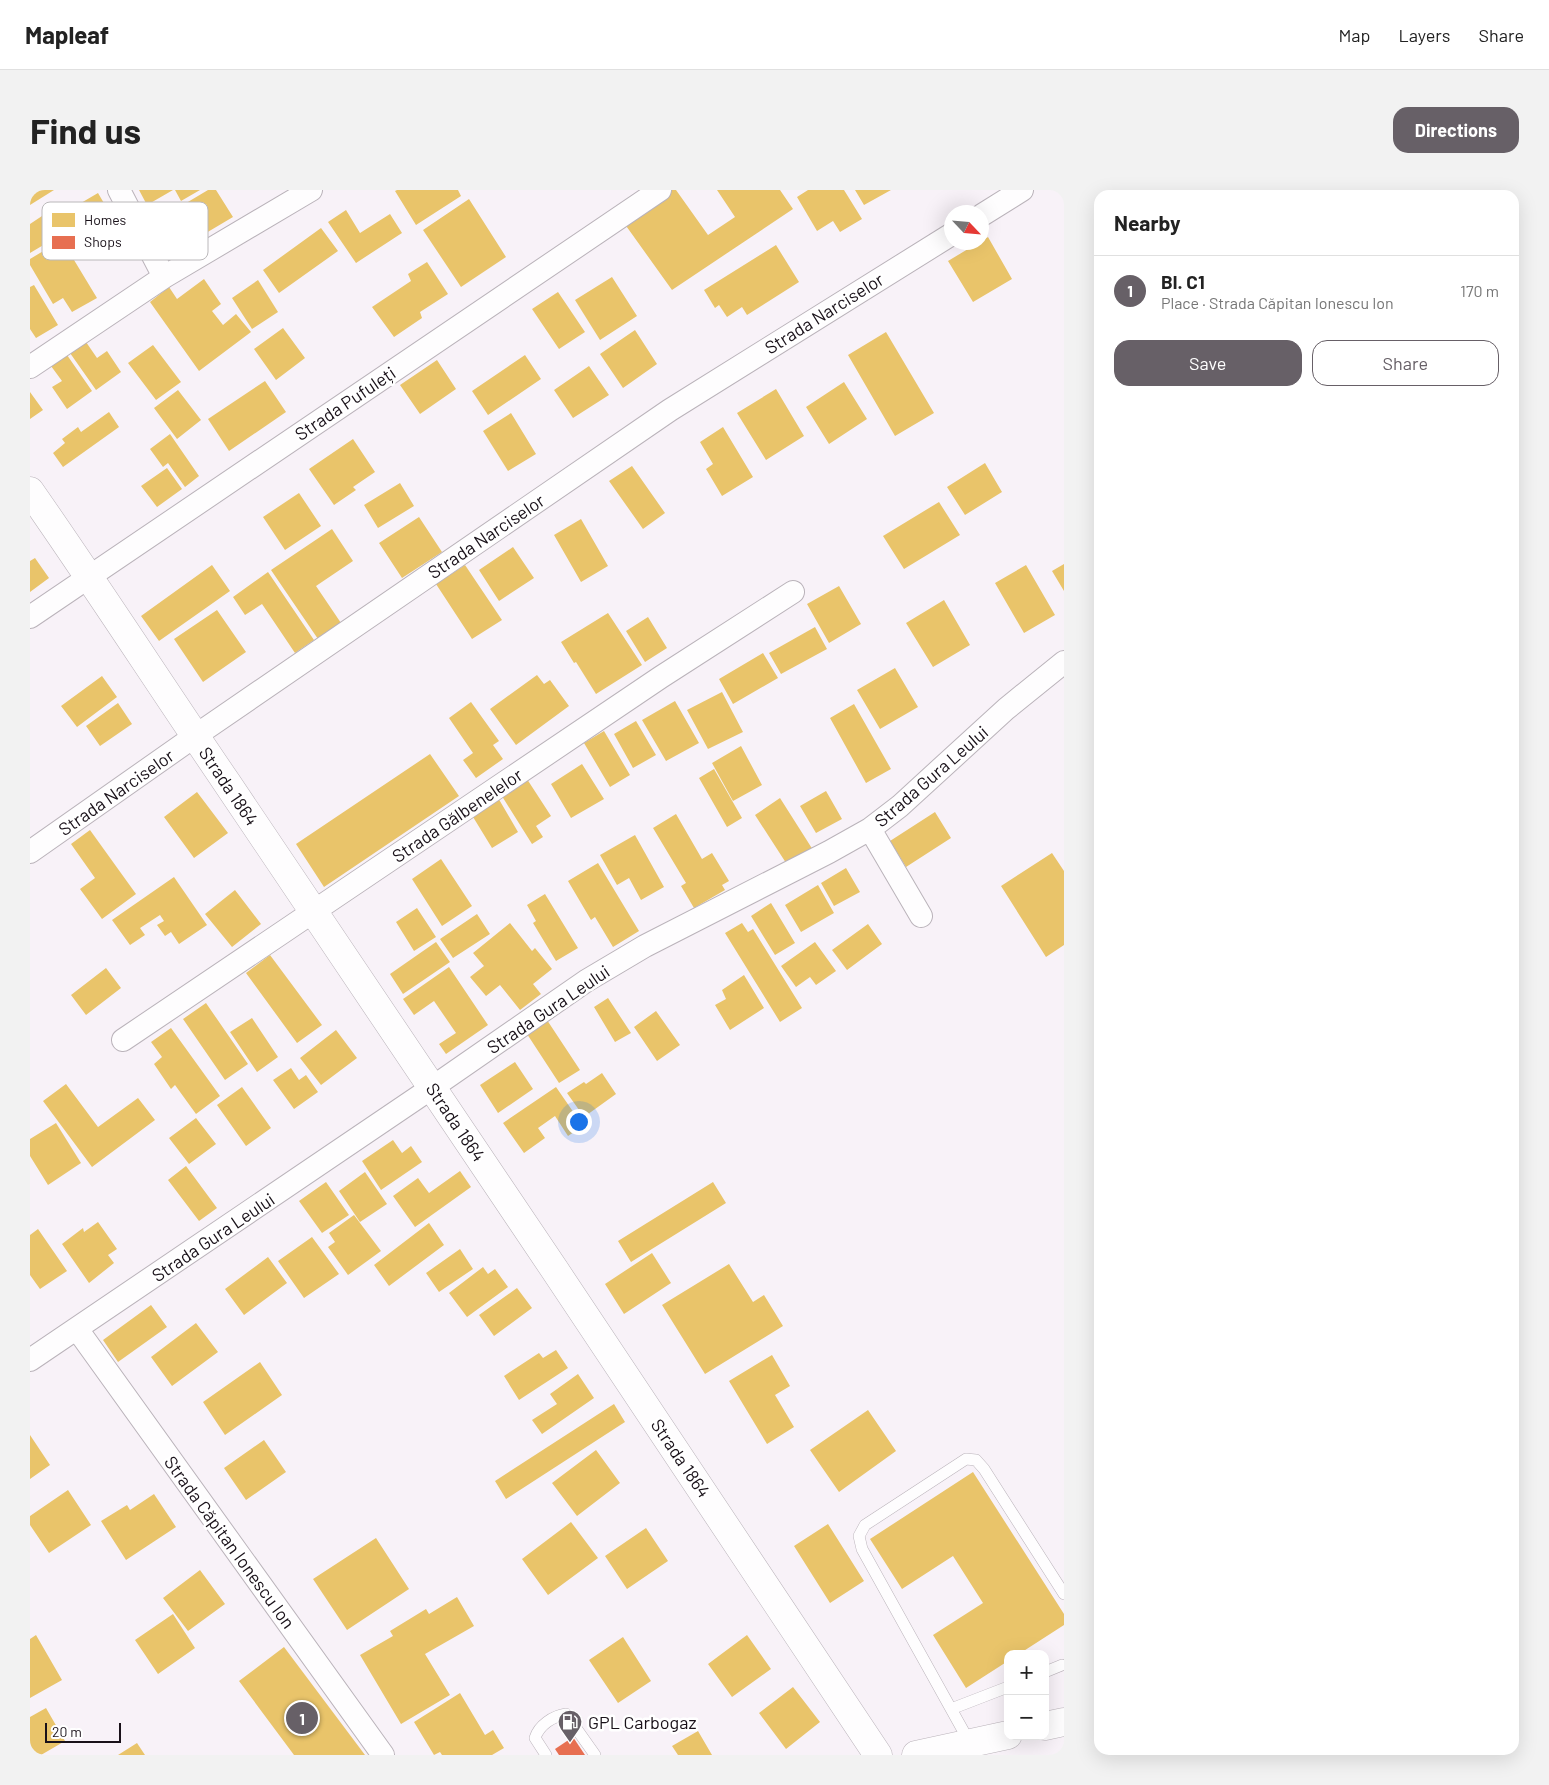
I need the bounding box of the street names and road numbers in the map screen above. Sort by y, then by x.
street label: Strada Narciselor [761,267,888,358]
street label: Strada Pufuleți [291,361,399,445]
street label: Strada Narciselor [424,489,549,583]
street label: Strada Gura Leului [870,721,992,831]
street label: Strada 1864 [195,742,263,830]
street label: Strada Narciselor [54,744,178,840]
street label: Strada Gălbenelelor [388,763,527,867]
street label: Strada Gura Leului [482,960,614,1058]
street label: Strada 1864 [422,1078,490,1166]
street label: Strada Gura Leului [147,1188,279,1286]
street label: Strada 1864 [647,1414,715,1502]
street label: Strada Căpitan Ionescu Ion [160,1451,300,1633]

